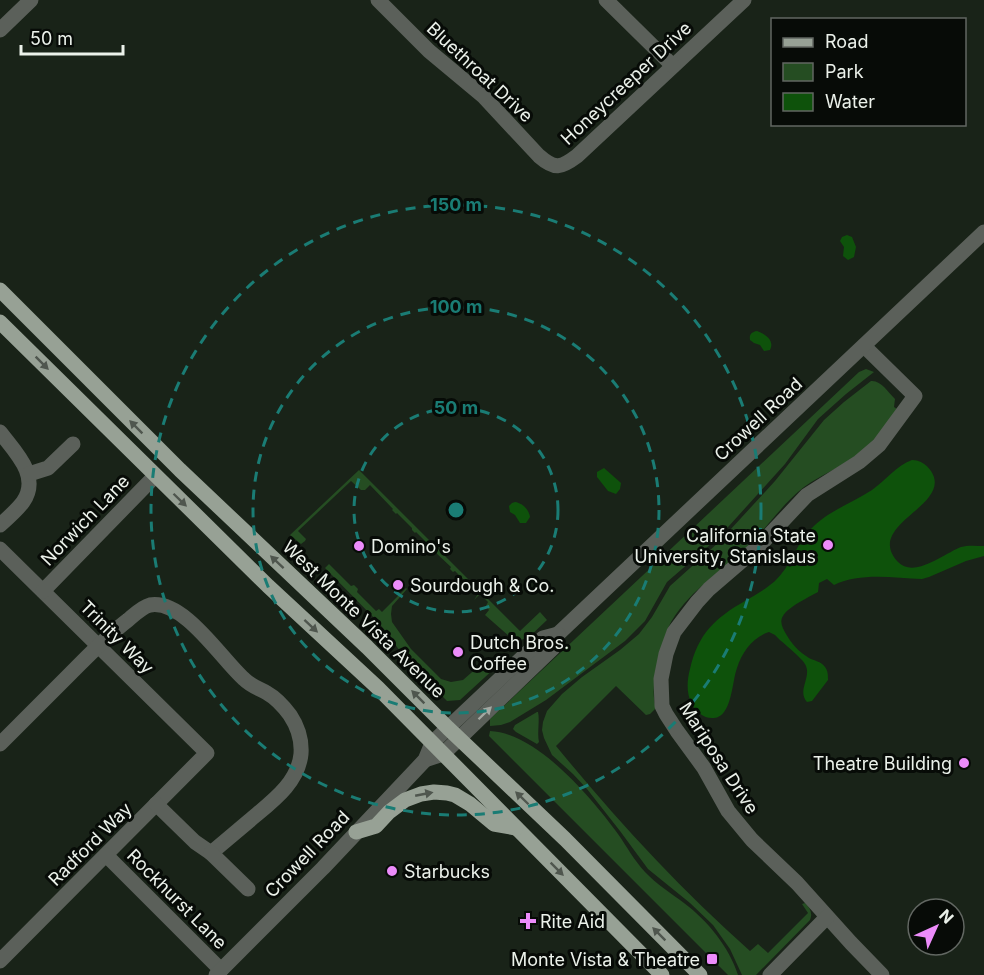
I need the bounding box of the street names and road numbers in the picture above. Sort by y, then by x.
street label: Honeycreeper Drive [556,17,696,149]
street label: Bluethroat Drive [423,18,537,126]
street label: Crowell Road [710,373,806,465]
street label: Norwich Lane [37,470,133,570]
street label: West Monte Vista Avenue [279,536,449,702]
street label: Trinity Way [76,596,158,678]
street label: Mariposa Drive [675,698,763,818]
street label: Radford Way [44,798,136,890]
street label: Crowell Road [260,806,354,902]
street label: Rockhurst Lane [123,845,231,953]

